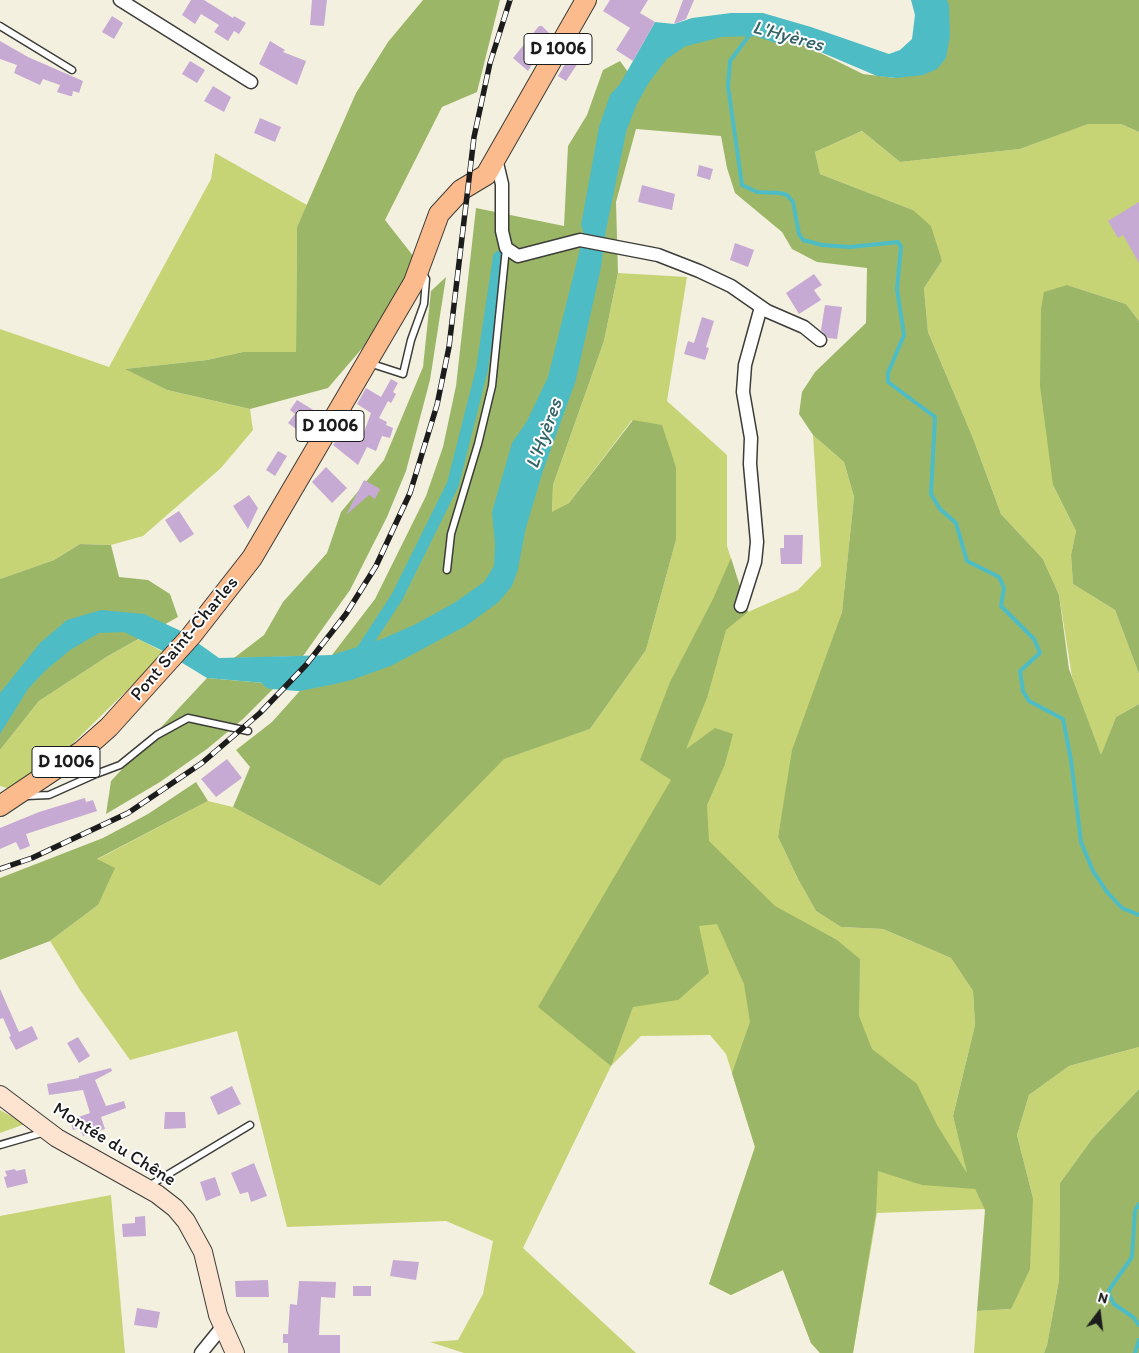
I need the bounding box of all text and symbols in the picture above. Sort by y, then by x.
water label: L'Hyères [750,16,826,58]
road number: D 1006 [524,34,592,64]
water label: L'Hyères [521,396,569,472]
road number: D 1006 [296,411,364,442]
street label: Pont Saint-Charles [126,572,244,706]
road number: D 1006 [32,746,100,778]
street label: Montée du Chêne [48,1098,180,1192]
north arrow [1074,1288,1124,1338]
text: N [1096,1289,1110,1307]

